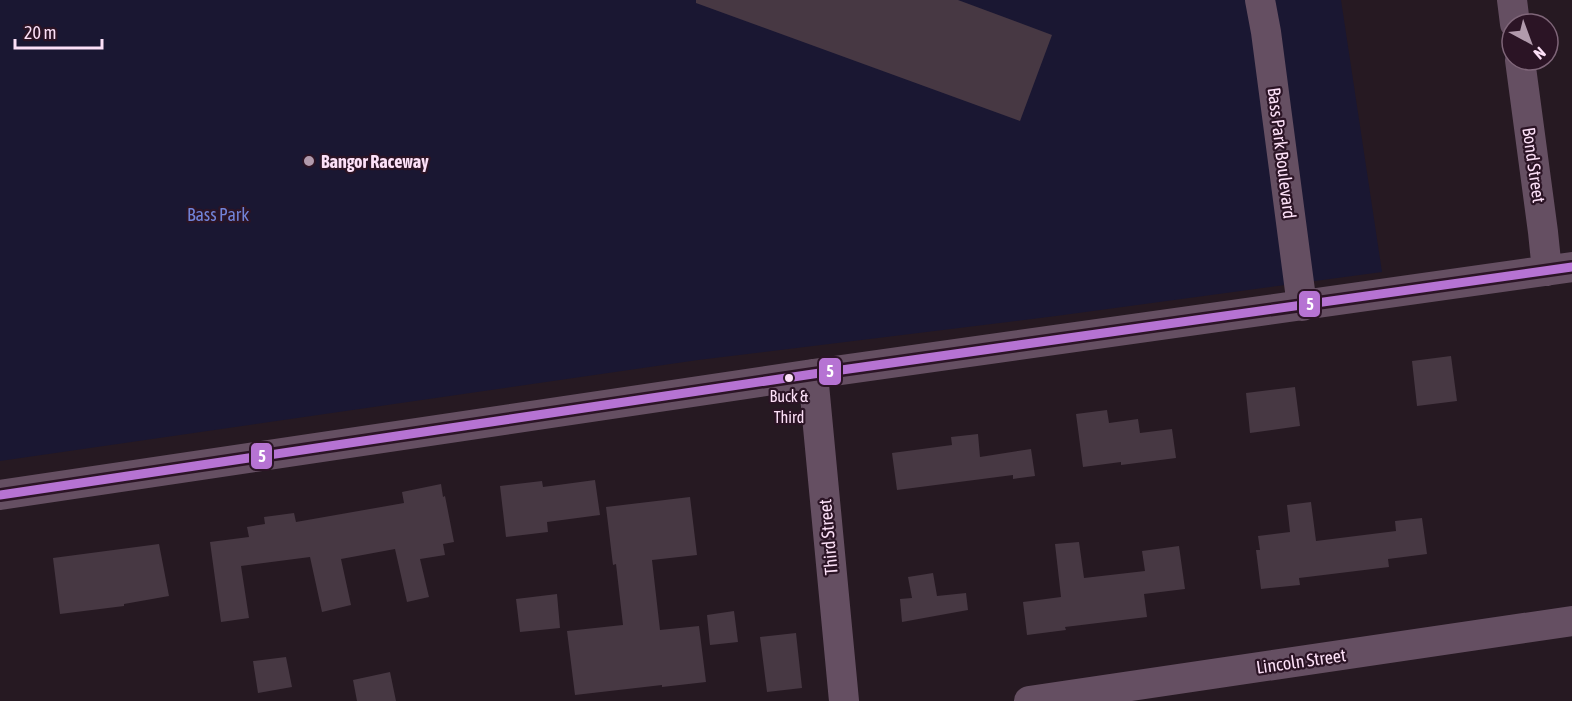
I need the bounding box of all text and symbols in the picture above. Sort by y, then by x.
scale bar [15,12,102,50]
north arrow [1500,12,1560,72]
text: 20 m [24,22,56,43]
text: N [1530,43,1549,63]
street label: Bass Park Boulevard [1264,86,1300,220]
street label: Bond Street [1518,126,1550,204]
place label: Bangor Raceway [321,151,429,172]
marker: Bangor Raceway [302,154,316,168]
park label: Bass Park [187,204,249,225]
line badge: 5 [1298,290,1321,318]
text: 5 [1306,295,1314,313]
line badge: 5 [818,357,842,386]
text: 5 [826,362,834,380]
marker: Buck & Third [783,372,795,384]
place label: Buck & Third [770,387,809,426]
line badge: 5 [250,442,273,470]
text: 5 [258,447,266,465]
street label: Third Street [814,498,842,576]
street label: Lincoln Street [1255,644,1347,678]

